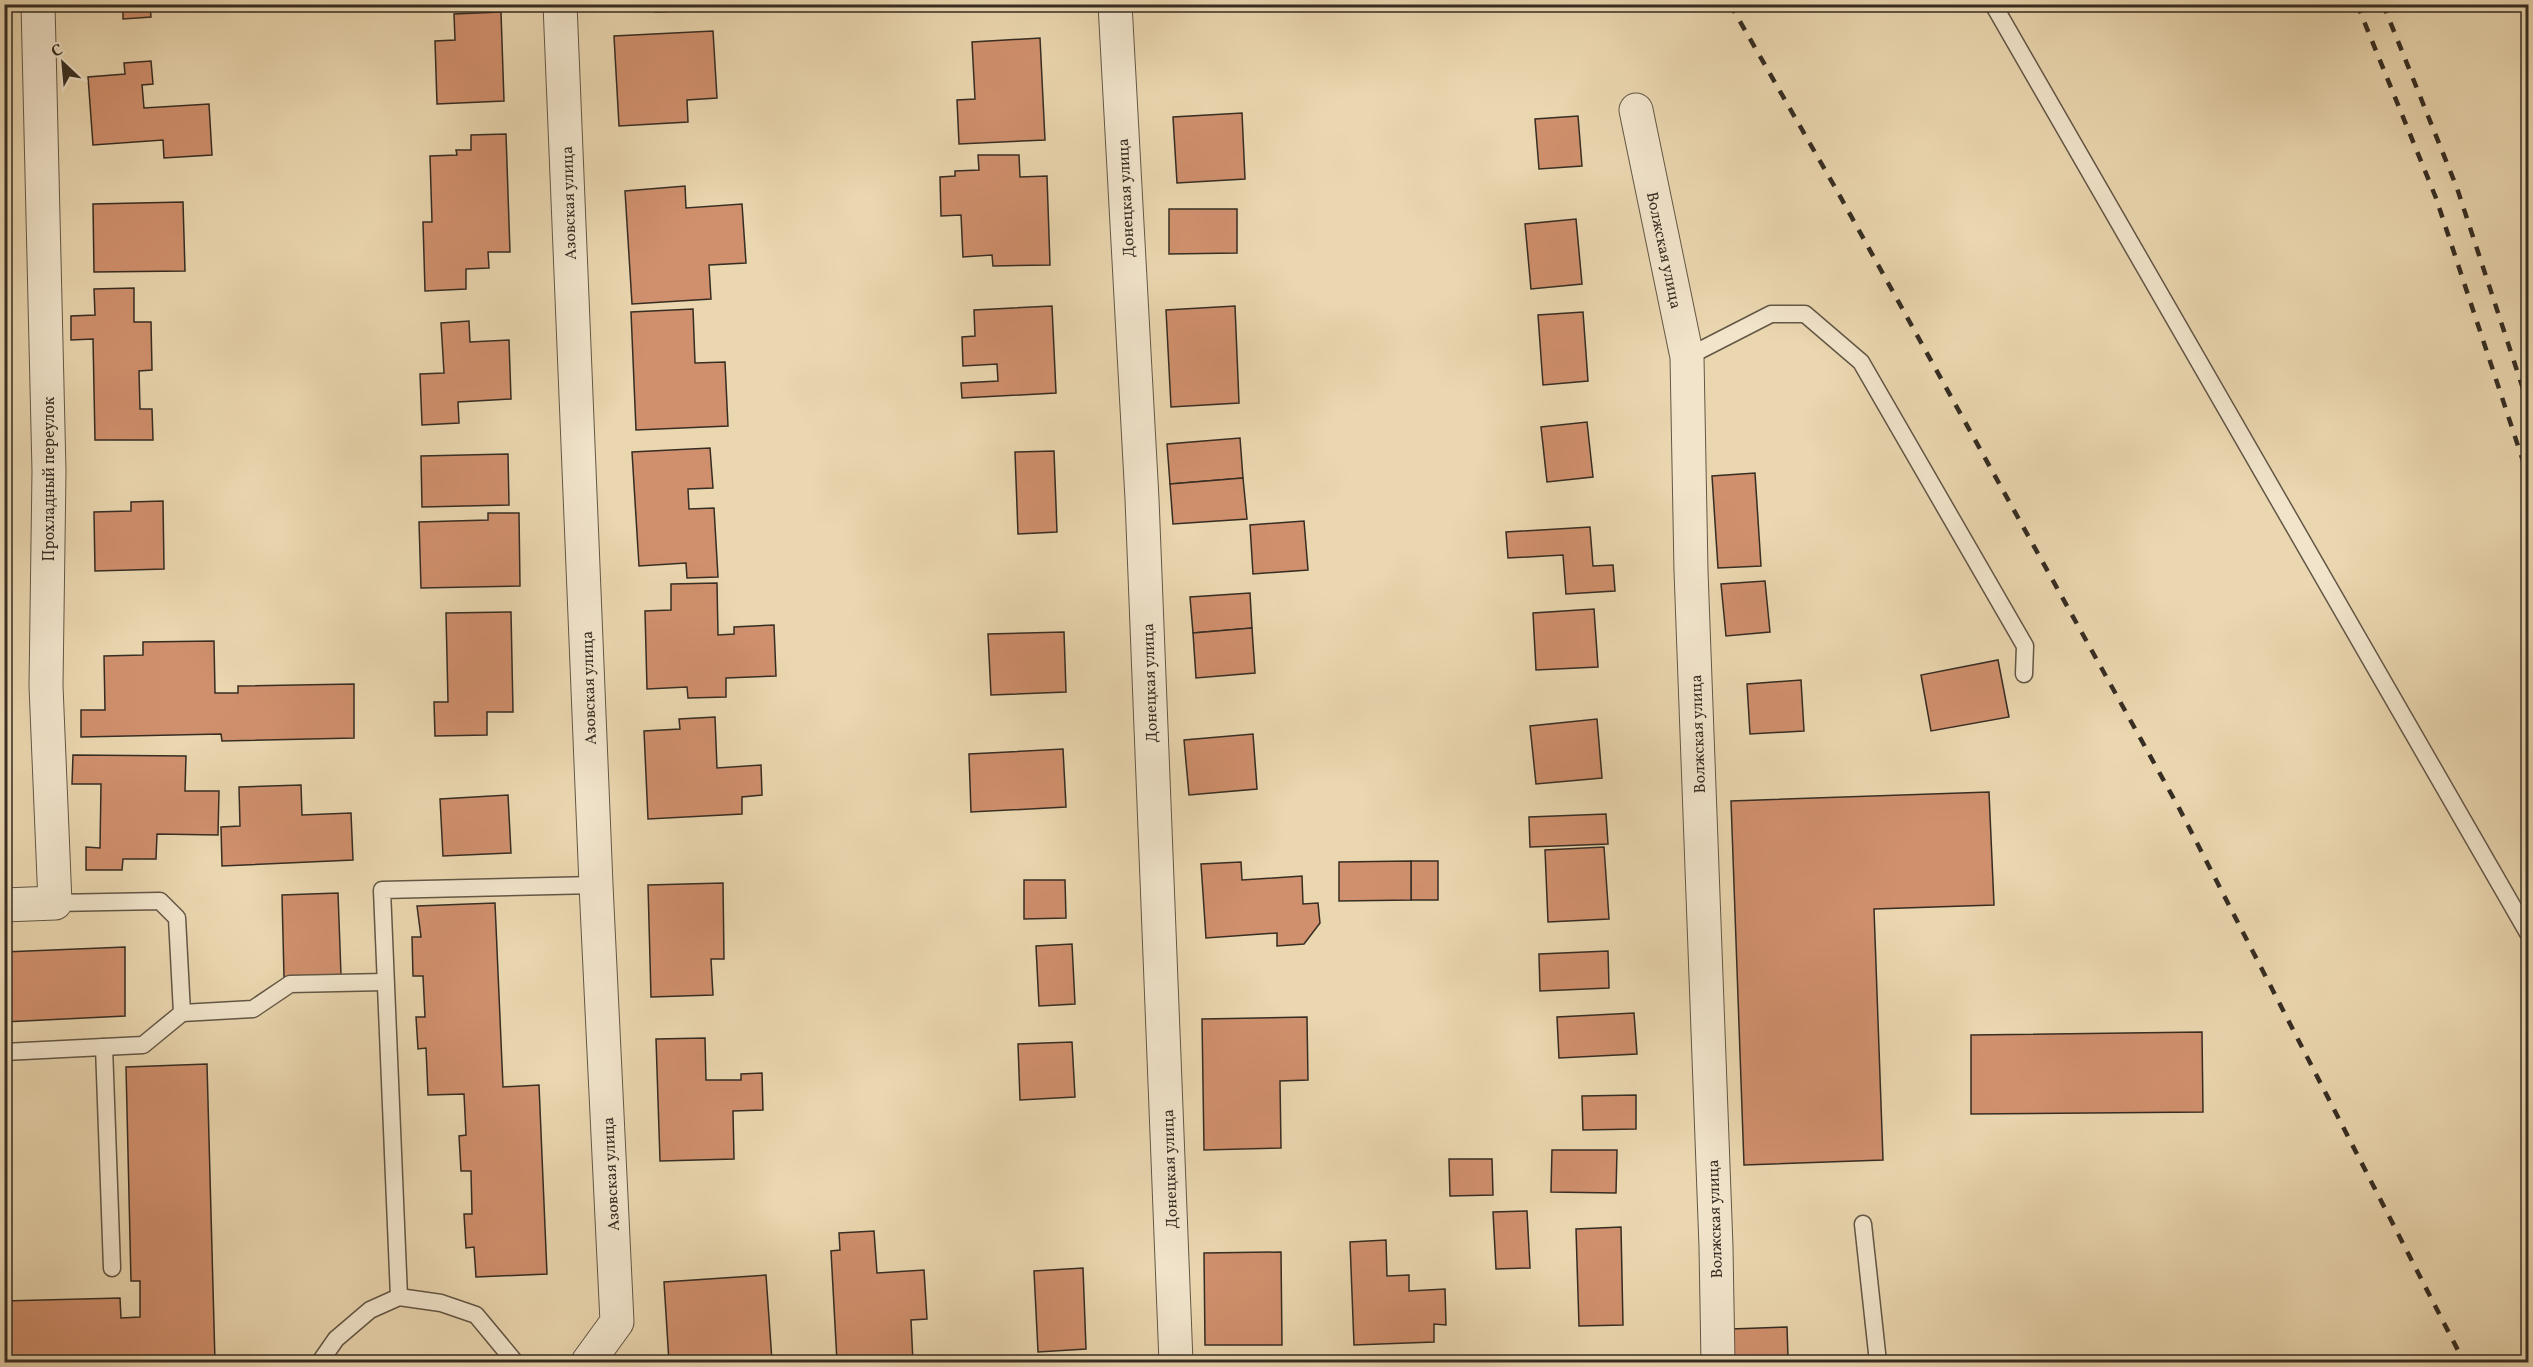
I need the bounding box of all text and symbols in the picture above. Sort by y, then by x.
north arrow [33,33,93,93]
text: С [48,39,67,63]
street label: Донецкая улица [1113,138,1141,258]
street label: Азовская улица [557,146,583,260]
street label: Волжская улица [1640,190,1686,311]
street label: Прохладный переулок [39,396,61,561]
street label: Донецкая улица [1138,623,1164,743]
street label: Азовская улица [577,631,603,745]
street label: Волжская улица [1686,674,1712,794]
street label: Донецкая улица [1158,1109,1184,1229]
street label: Азовская улица [598,1116,626,1231]
street label: Волжская улица [1703,1159,1729,1279]

